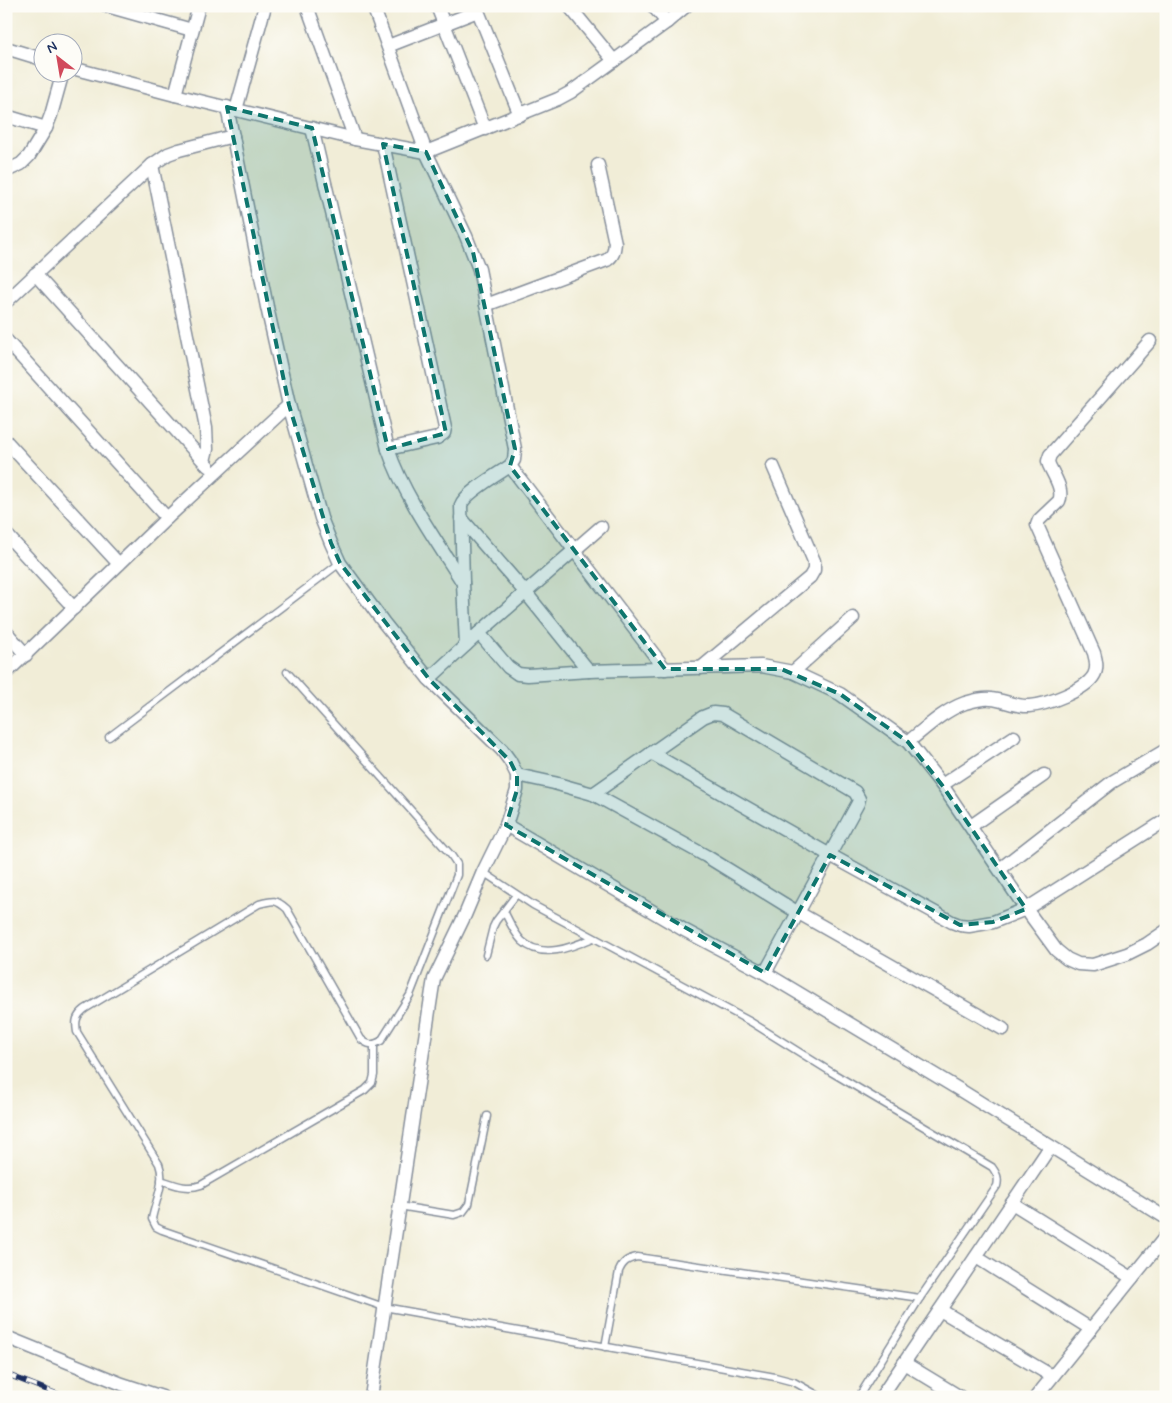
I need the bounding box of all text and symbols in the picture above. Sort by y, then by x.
north arrow [32,32,82,82]
text: N [43,38,60,58]

